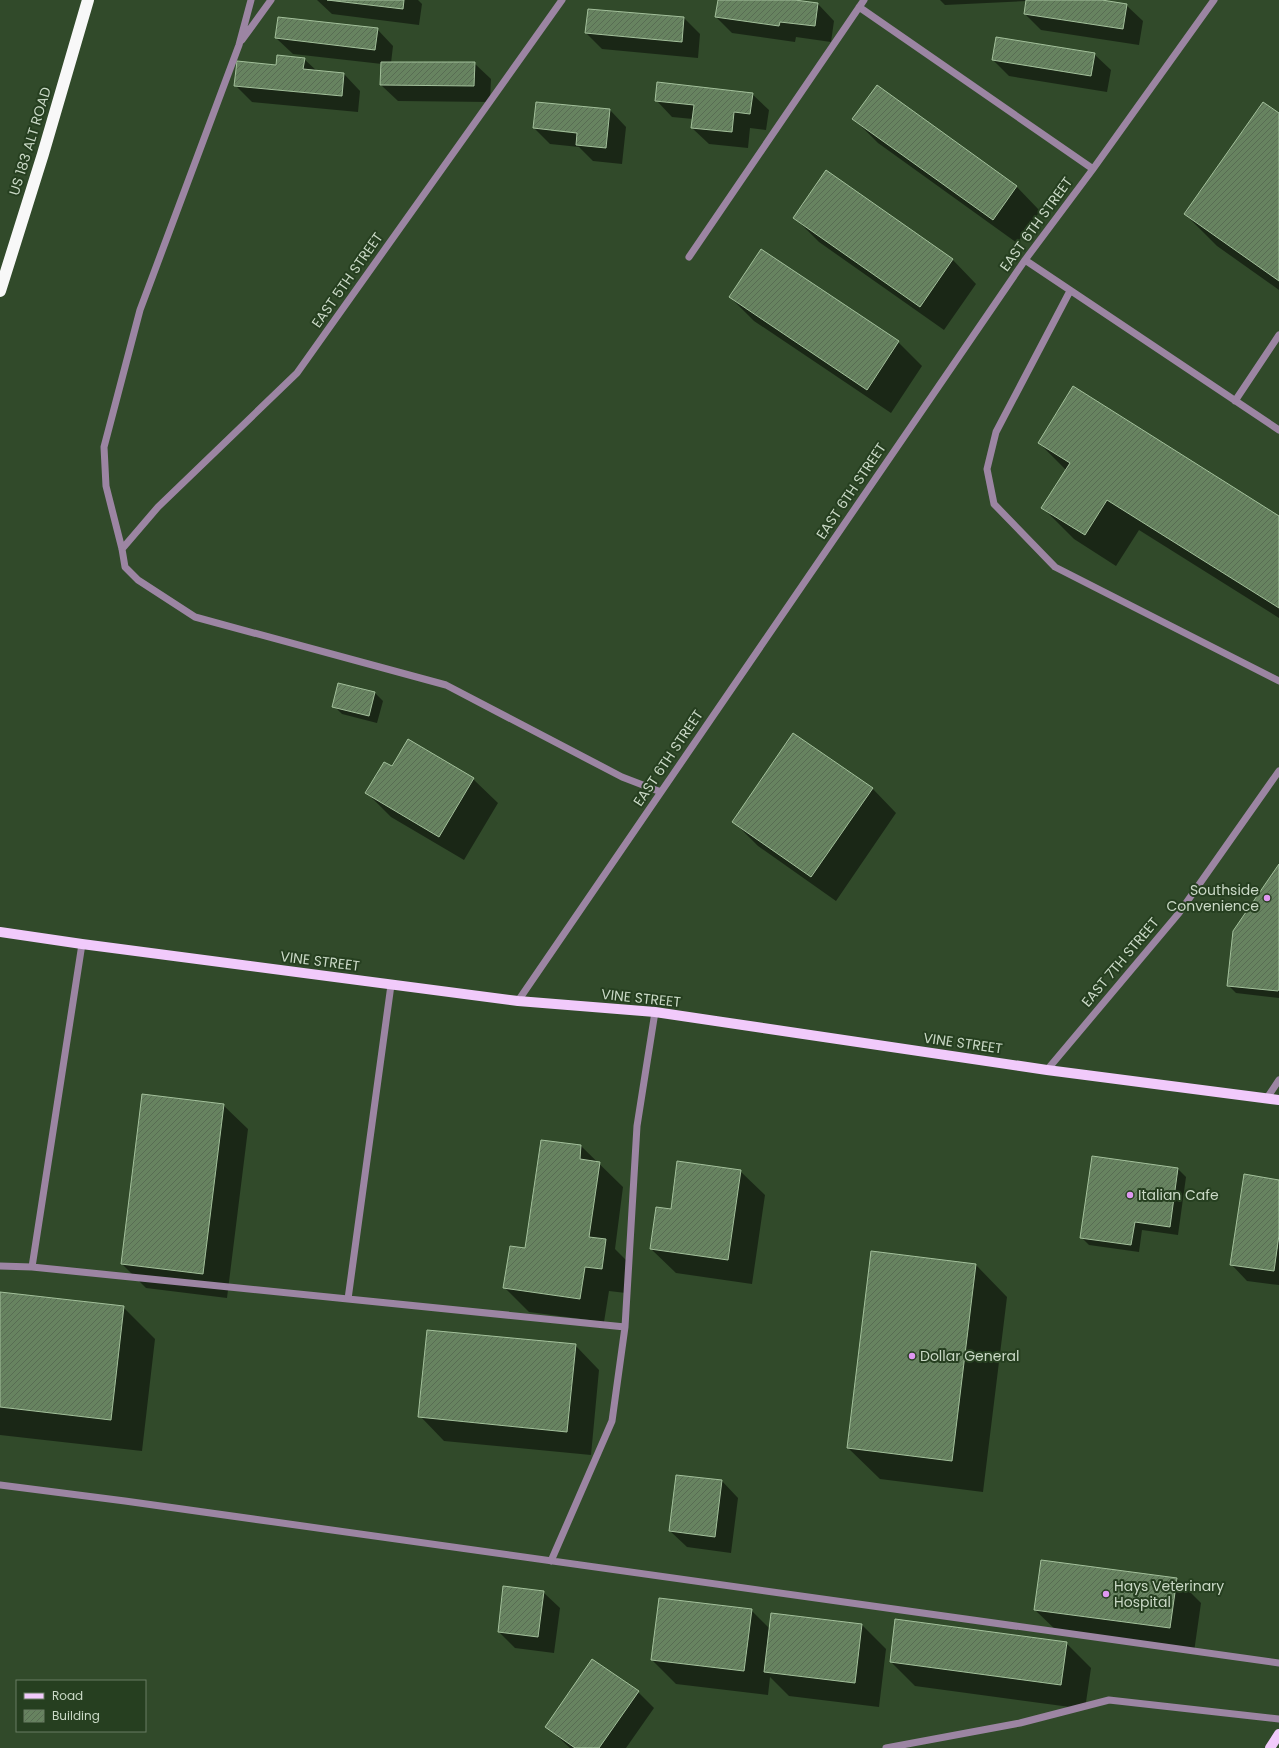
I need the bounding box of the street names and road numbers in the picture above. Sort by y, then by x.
street label: US 183 ALT ROAD [4,84,56,198]
street label: EAST 6TH STREET [995,172,1077,275]
street label: EAST 5TH STREET [307,228,388,332]
street label: EAST 6TH STREET [811,439,891,543]
street label: EAST 6TH STREET [628,706,708,810]
street label: EAST 7TH STREET [1077,913,1164,1011]
street label: VINE STREET [279,946,361,976]
street label: VINE STREET [600,984,682,1012]
street label: VINE STREET [922,1028,1004,1059]

